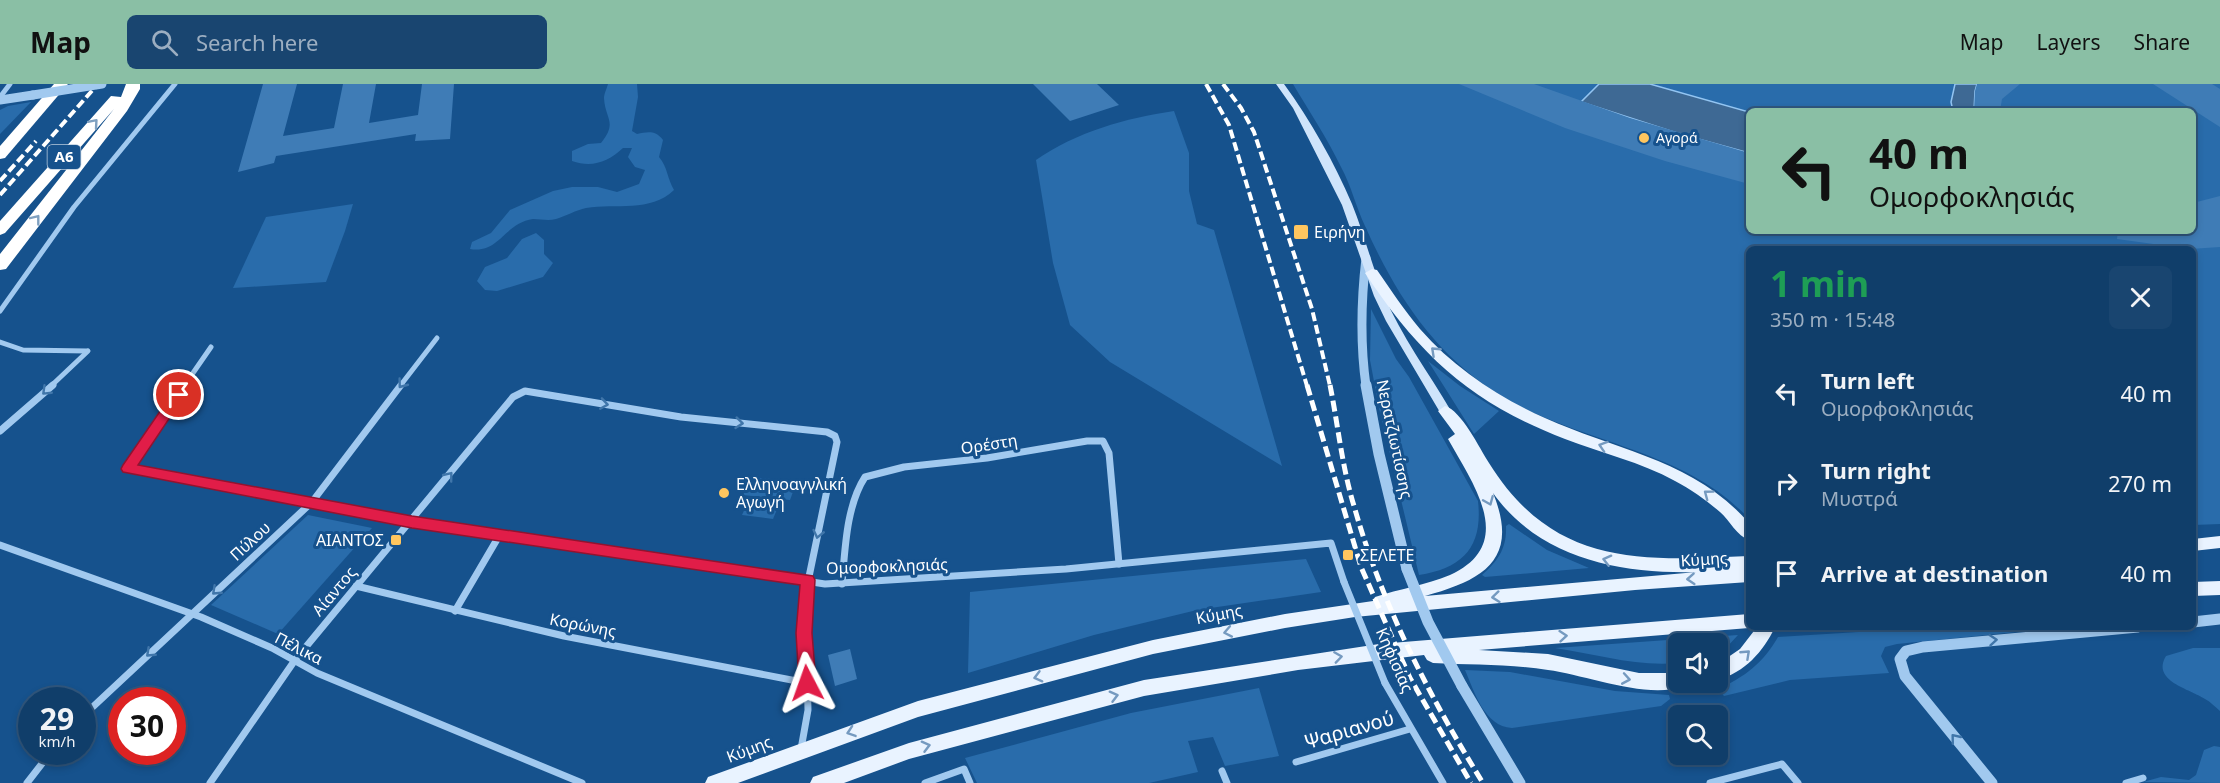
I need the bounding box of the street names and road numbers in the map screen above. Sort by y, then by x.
road number: Α6 [48,145,80,169]
street label: Νερατζιωτίσσης [1372,377,1418,501]
street label: Ορέστη [959,429,1019,459]
street label: Πύλου [225,517,275,565]
street label: Κύμης [1680,546,1728,572]
street label: Ομορφοκλησιάς [826,553,949,579]
street label: Αίαντος [307,561,361,620]
street label: Κύμης [1194,599,1244,629]
street label: Κορώνης [548,608,618,642]
street label: Κηφισίας [1371,624,1419,696]
street label: Πέλικα [271,627,327,669]
street label: Ψαριανού [1301,704,1397,755]
street label: Κύμης [723,730,775,768]

